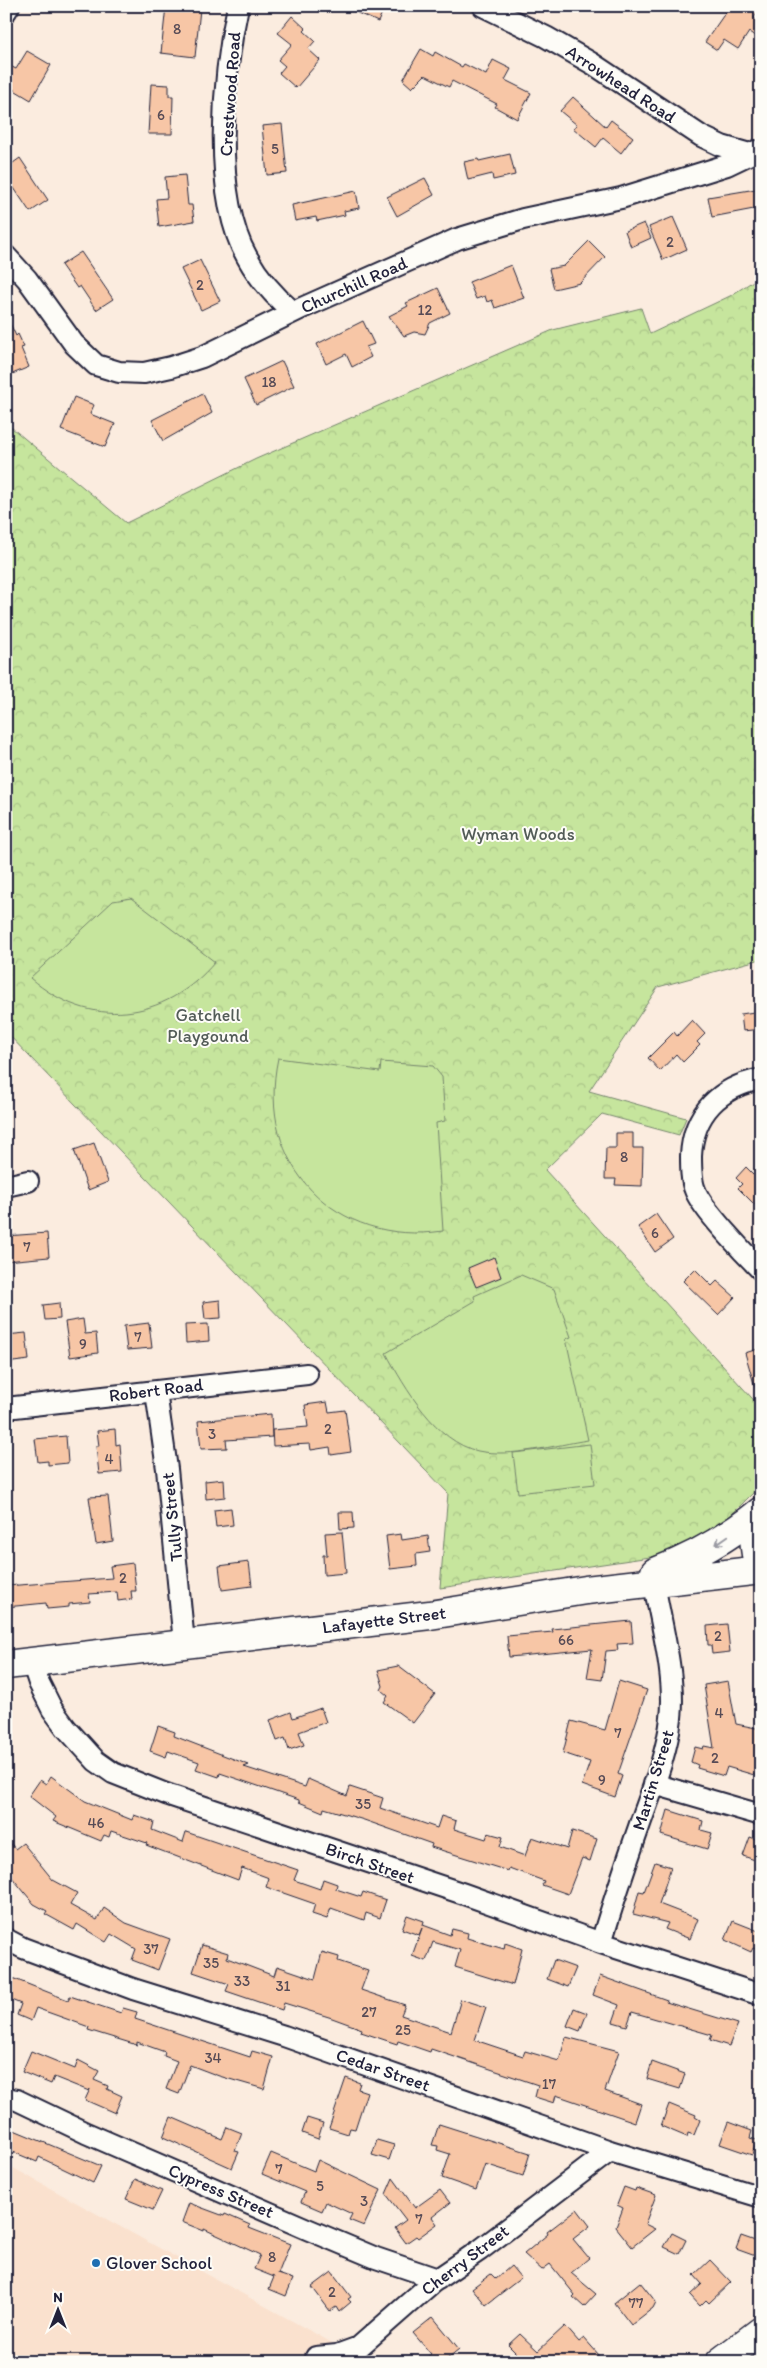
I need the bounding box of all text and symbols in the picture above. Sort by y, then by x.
house number: 8 [173,20,181,38]
street label: Crestwood Road [215,31,245,157]
street label: Arrowhead Road [562,40,680,128]
house number: 6 [157,106,165,124]
house number: 5 [271,140,279,158]
house number: 2 [666,233,674,251]
street label: Churchill Road [297,252,411,318]
house number: 2 [196,276,204,294]
house number: 12 [418,301,433,319]
house number: 18 [261,373,277,391]
park label: Wyman Woods [461,823,575,845]
park label: Gatchell Playgound [167,1004,249,1047]
house number: 8 [620,1148,628,1166]
house number: 6 [651,1224,659,1242]
house number: 7 [23,1238,31,1256]
house number: 7 [134,1328,142,1346]
house number: 9 [79,1335,87,1353]
street label: Robert Road [108,1373,204,1407]
house number: 2 [324,1420,332,1438]
house number: 3 [208,1425,216,1443]
house number: 4 [104,1450,114,1468]
street label: Tully Street [156,1471,188,1562]
one-way arrow [715,1535,729,1545]
house number: 2 [119,1569,127,1587]
street label: Lafayette Street [321,1601,447,1639]
house number: 2 [714,1627,722,1645]
house number: 66 [558,1631,574,1649]
house number: 4 [714,1704,724,1722]
house number: 7 [614,1724,622,1742]
street label: Martin Street [627,1727,679,1833]
house number: 2 [711,1749,719,1767]
house number: 9 [598,1771,606,1789]
house number: 35 [355,1795,371,1813]
house number: 46 [88,1814,105,1832]
street label: Birch Street [323,1837,418,1889]
house number: 37 [143,1940,159,1958]
house number: 35 [203,1954,219,1972]
house number: 33 [234,1972,250,1990]
house number: 31 [275,1977,291,1995]
house number: 27 [361,2003,377,2021]
house number: 25 [395,2021,411,2039]
street label: Cedar Street [333,2044,433,2096]
house number: 34 [204,2049,222,2067]
house number: 17 [542,2075,557,2093]
street label: Cypress Street [165,2159,277,2223]
house number: 7 [275,2160,283,2178]
house number: 5 [316,2177,324,2195]
house number: 3 [360,2192,368,2210]
house number: 7 [415,2210,423,2228]
street label: Cherry Street [417,2220,513,2300]
house number: 8 [268,2248,276,2266]
place label: Glover School [106,2252,212,2274]
marker: Glover School [90,2257,102,2269]
house number: 2 [328,2283,336,2301]
north arrow [32,2286,82,2336]
text: N [53,2289,63,2306]
house number: 77 [629,2294,644,2312]

